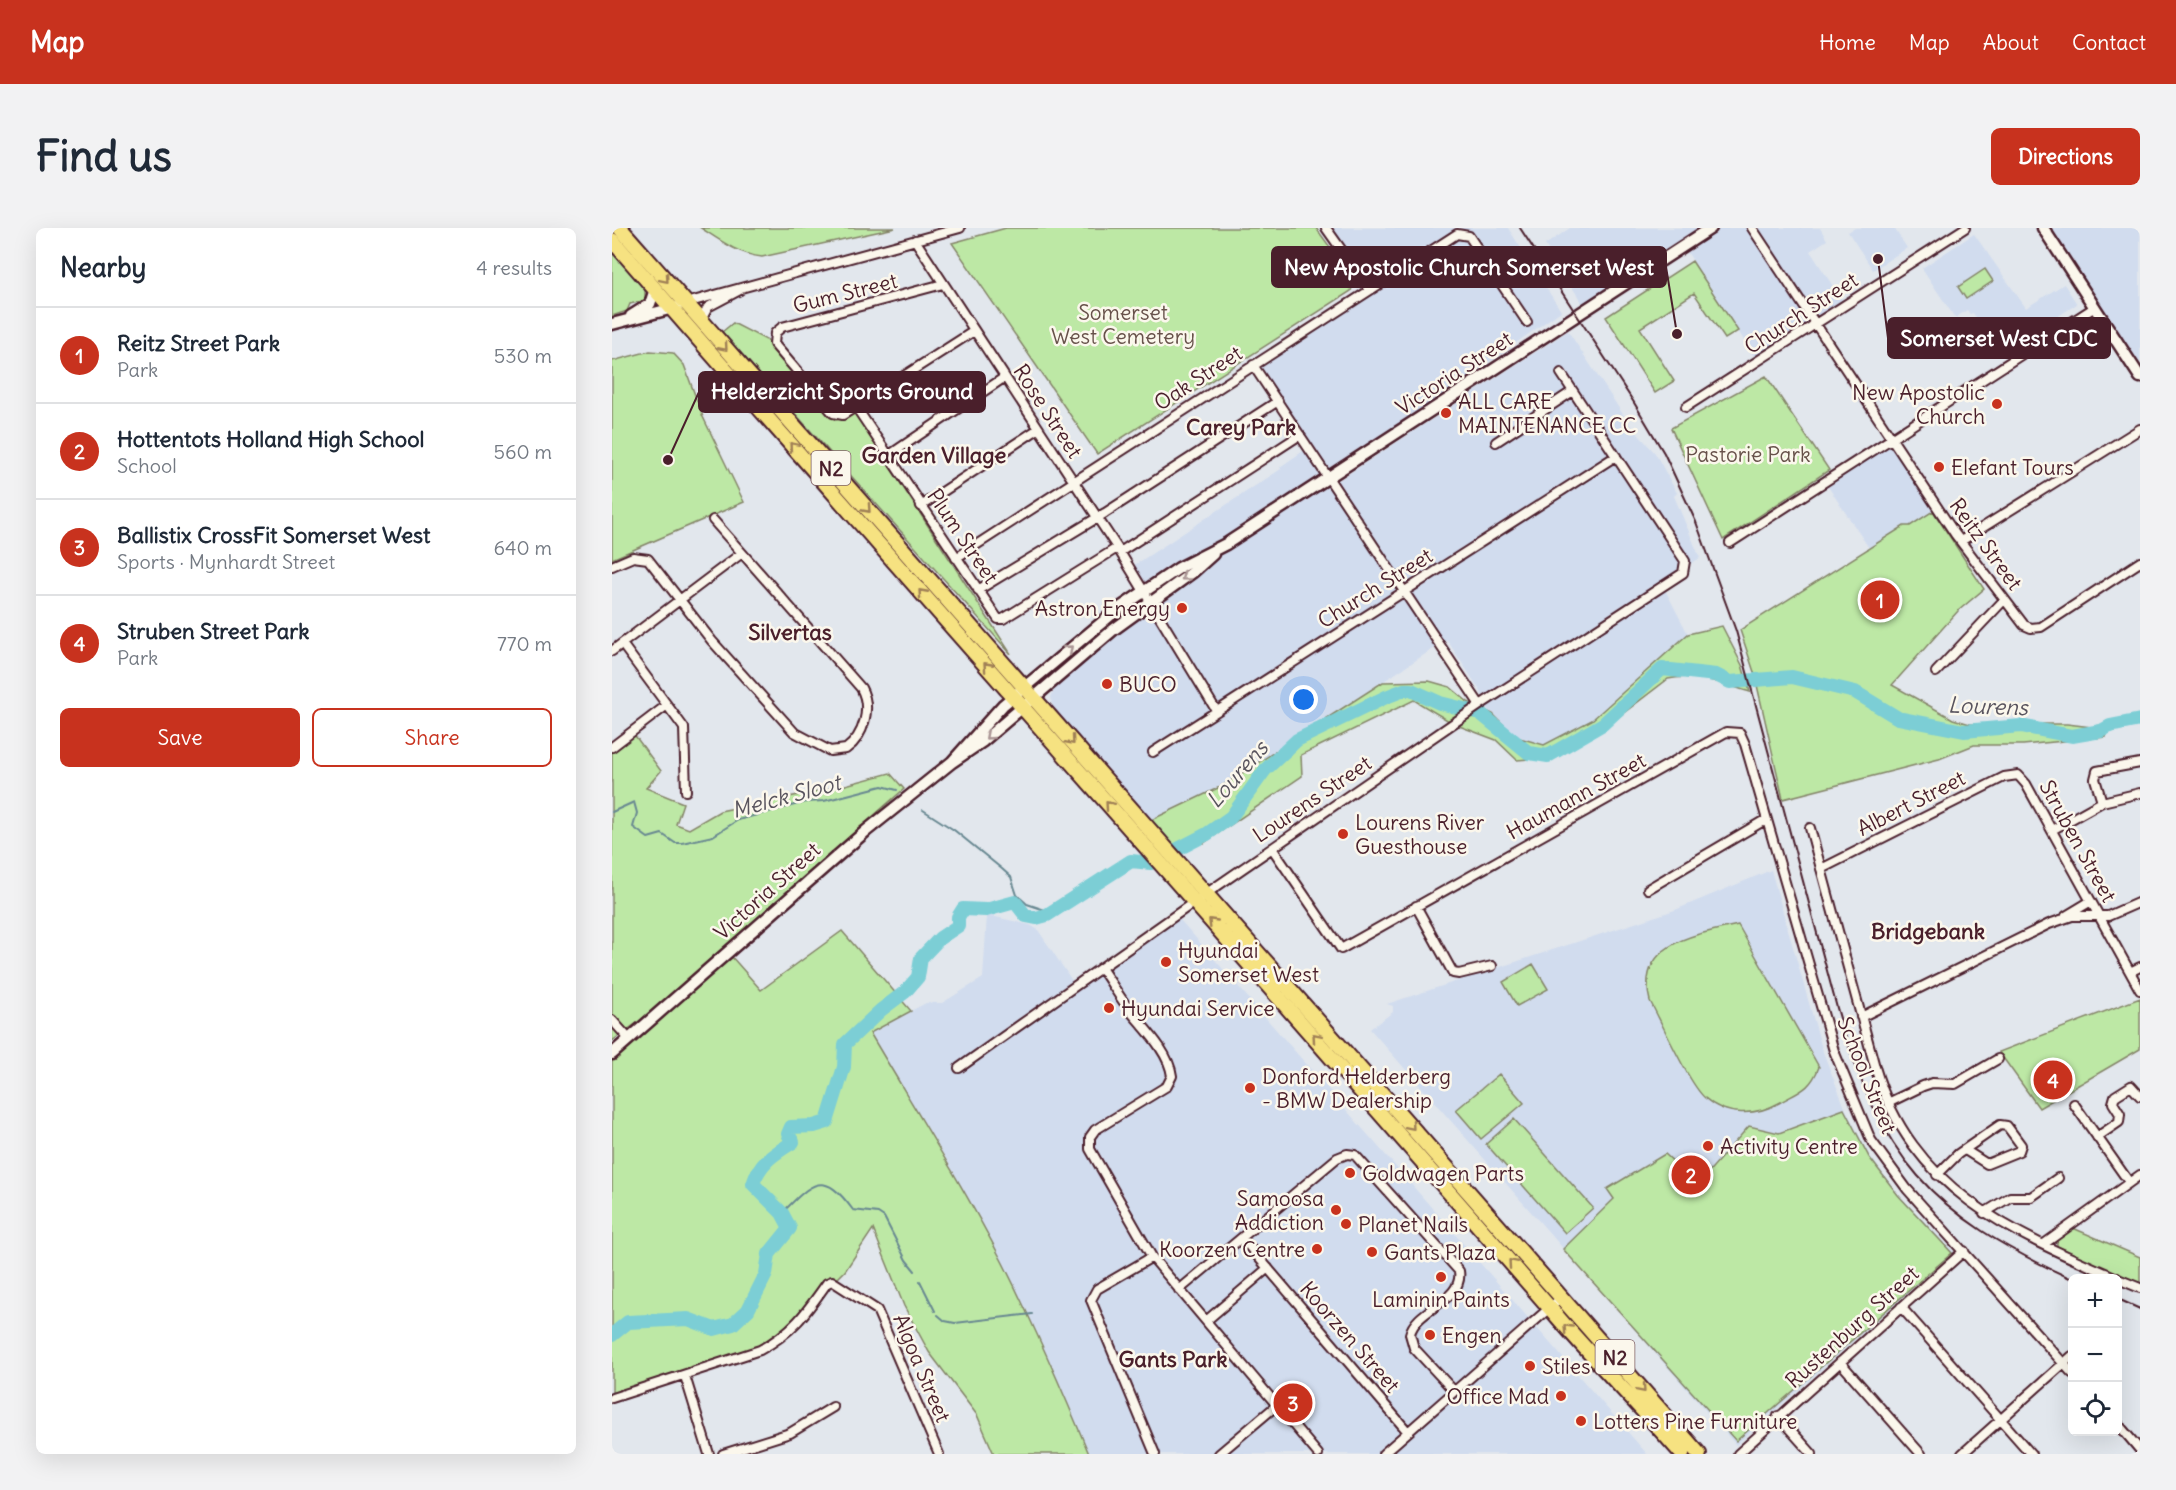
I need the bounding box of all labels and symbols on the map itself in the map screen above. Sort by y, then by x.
callout: New Apostolic Church Somerset West [1272,247,1666,287]
text: New Apostolic Church Somerset West [1284,253,1655,281]
street label: Church Street [1739,266,1863,360]
street label: Gum Street [790,267,900,319]
one-way arrow [657,272,668,283]
park label: Somerset West Cemetery [1051,299,1195,350]
callout: Somerset West CDC [1888,318,2110,358]
text: Somerset West CDC [1900,324,2098,352]
street label: Victoria Street [1391,325,1517,421]
street label: Oak Street [1149,339,1247,417]
one-way arrow [717,341,728,351]
street label: Rose Street [1008,359,1088,463]
callout: Helderzicht Sports Ground [699,372,985,412]
text: Helderzicht Sports Ground [711,377,973,405]
place label: New Apostolic Church [1852,379,1985,430]
place label: ALL CARE MAINTENANCE CC [1458,388,1636,439]
marker: New Apostolic Church [1990,397,2004,411]
marker: ALL CARE MAINTENANCE CC [1439,406,1453,420]
district label: Carey Park [1186,413,1296,441]
district label: Garden Village [862,441,1007,469]
park label: Pastorie Park [1685,441,1811,468]
one-way arrow [789,442,800,453]
road number: N2 [812,451,850,485]
place label: Elefant Tours [1951,454,2074,481]
marker: Elefant Tours [1932,460,1946,474]
street label: Plum Street [921,483,1005,589]
street label: Reitz Street [1944,493,2028,595]
one-way arrow [860,502,871,513]
street label: Church Street [1313,542,1437,634]
one-way arrow [1181,570,1192,581]
pin: 1 [1860,578,1900,622]
one-way arrow [918,589,929,600]
place label: Astron Energy [1035,595,1170,622]
marker: Astron Energy [1175,601,1189,615]
district label: Silvertas [748,618,832,646]
one-way arrow [1062,646,1073,657]
one-way arrow [983,662,994,673]
place label: BUCO [1119,671,1177,698]
marker: BUCO [1100,677,1114,691]
your location [1289,685,1318,714]
water label: Lourens [1948,691,2030,721]
one-way arrow [985,729,996,740]
water label: Lourens [1200,733,1275,813]
one-way arrow [1064,734,1075,745]
street label: Haumann Street [1502,747,1650,845]
street label: Lourens Street [1248,749,1376,849]
street label: Albert Street [1852,764,1970,842]
water label: Melck Sloot [729,767,846,824]
street label: Struben Street [2033,775,2123,907]
one-way arrow [1105,801,1116,812]
place label: Lourens River Guesthouse [1355,809,1485,860]
marker: Lourens River Guesthouse [1336,827,1350,841]
street label: Victoria Street [708,836,826,946]
district label: Bridgebank [1871,917,1985,945]
one-way arrow [1209,919,1220,930]
place label: Hyundai Somerset West [1178,937,1319,988]
marker: Hyundai Somerset West [1159,955,1173,969]
place label: Hyundai Service [1121,995,1275,1022]
marker: Hyundai Service [1102,1001,1116,1015]
street label: School Street [1831,1013,1903,1137]
one-way arrow [1312,1033,1323,1044]
pin: 4 [2034,1058,2072,1102]
place label: Donford Helderberg - BMW Dealership [1262,1063,1451,1114]
marker: Donford Helderberg - BMW Dealership [1243,1081,1257,1095]
one-way arrow [1404,1119,1415,1130]
place label: Activity Centre [1720,1133,1858,1160]
marker: Activity Centre [1701,1139,1715,1153]
pin: 2 [1672,1152,1710,1198]
place label: Goldwagen Parts [1362,1160,1524,1187]
marker: Goldwagen Parts [1343,1166,1357,1180]
place label: Samoosa Addiction [1235,1185,1324,1236]
marker: Samoosa Addiction [1329,1203,1343,1217]
place label: Planet Nails [1358,1211,1468,1238]
marker: Planet Nails [1339,1217,1353,1231]
place label: Koorzen Centre [1159,1236,1305,1263]
place label: Gants Plaza [1384,1239,1496,1266]
marker: Koorzen Centre [1310,1242,1324,1256]
marker: Gants Plaza [1365,1245,1379,1259]
one-way arrow [1508,1259,1519,1270]
street label: Rustenburg Street [1780,1260,1924,1394]
marker: Laminin Paints [1434,1270,1448,1284]
street label: Koorzen Street [1294,1276,1406,1398]
place label: Laminin Paints [1372,1286,1510,1313]
street label: Algoa Street [887,1310,957,1426]
place label: Engen [1442,1322,1502,1349]
one-way arrow [1564,1324,1575,1335]
marker: Engen [1423,1328,1437,1342]
road number: N2 [1596,1340,1634,1374]
district label: Gants Park [1118,1345,1228,1373]
place label: Stiles [1542,1353,1591,1380]
marker: Stiles [1523,1359,1537,1373]
pin: 3 [1274,1380,1312,1426]
one-way arrow [1635,1382,1646,1393]
place label: Office Mad [1447,1383,1549,1410]
marker: Office Mad [1554,1389,1568,1403]
place label: Lotters Pine Furniture [1593,1408,1797,1435]
marker: Lotters Pine Furniture [1574,1414,1588,1428]

